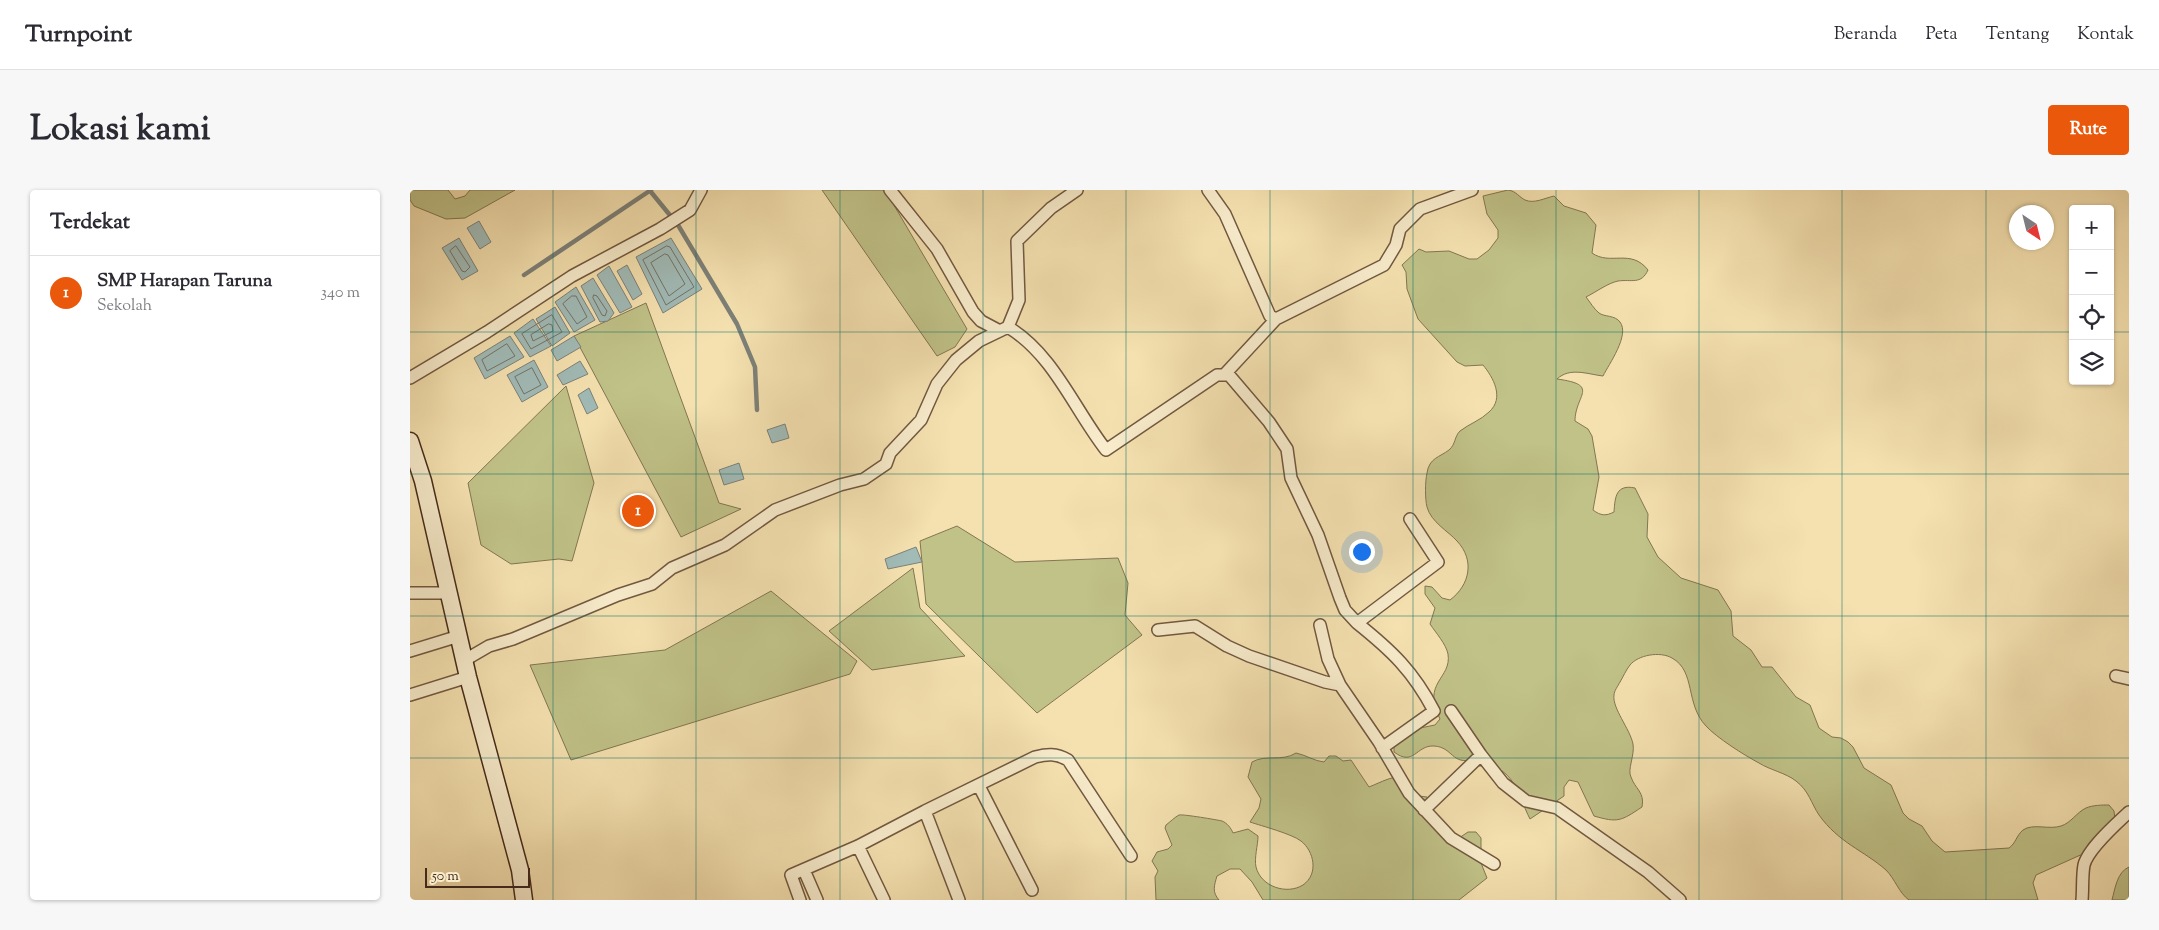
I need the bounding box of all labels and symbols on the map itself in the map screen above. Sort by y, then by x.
north arrow [2009,205,2054,250]
pin: 1 [622,492,654,530]
your location [1349,539,1375,565]
scale bar [425,865,530,888]

